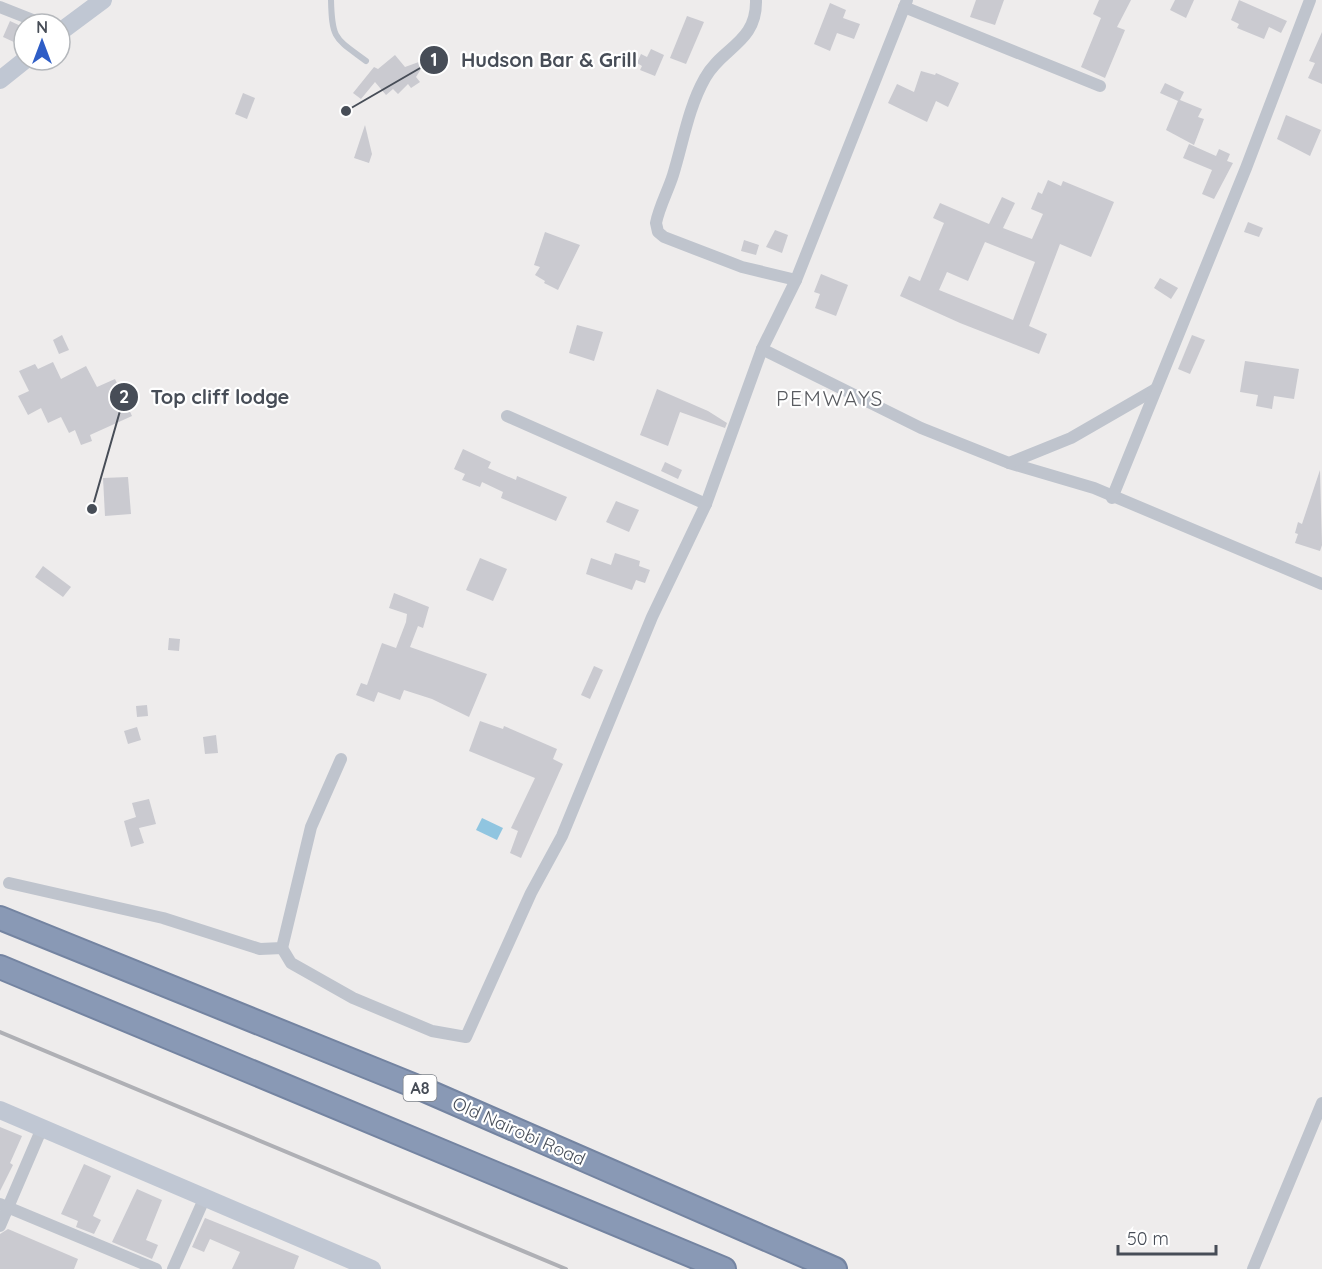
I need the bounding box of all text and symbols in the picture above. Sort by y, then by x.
north arrow [12,12,72,72]
text: N [36,17,48,37]
callout: Hudson Bar & Grill [419,41,649,79]
text: Hudson Bar & Grill [461,47,637,72]
text: 1 [430,48,438,71]
callout: Top cliff lodge [109,378,301,416]
text: Top cliff lodge [151,384,289,409]
text: 2 [119,385,129,408]
district label: PEMWAYS [776,385,884,411]
road number: A8 [404,1075,436,1101]
street label: Old Nairobi Road [449,1091,589,1171]
scale bar [1118,1218,1216,1256]
text: 50 m [1127,1227,1169,1250]

